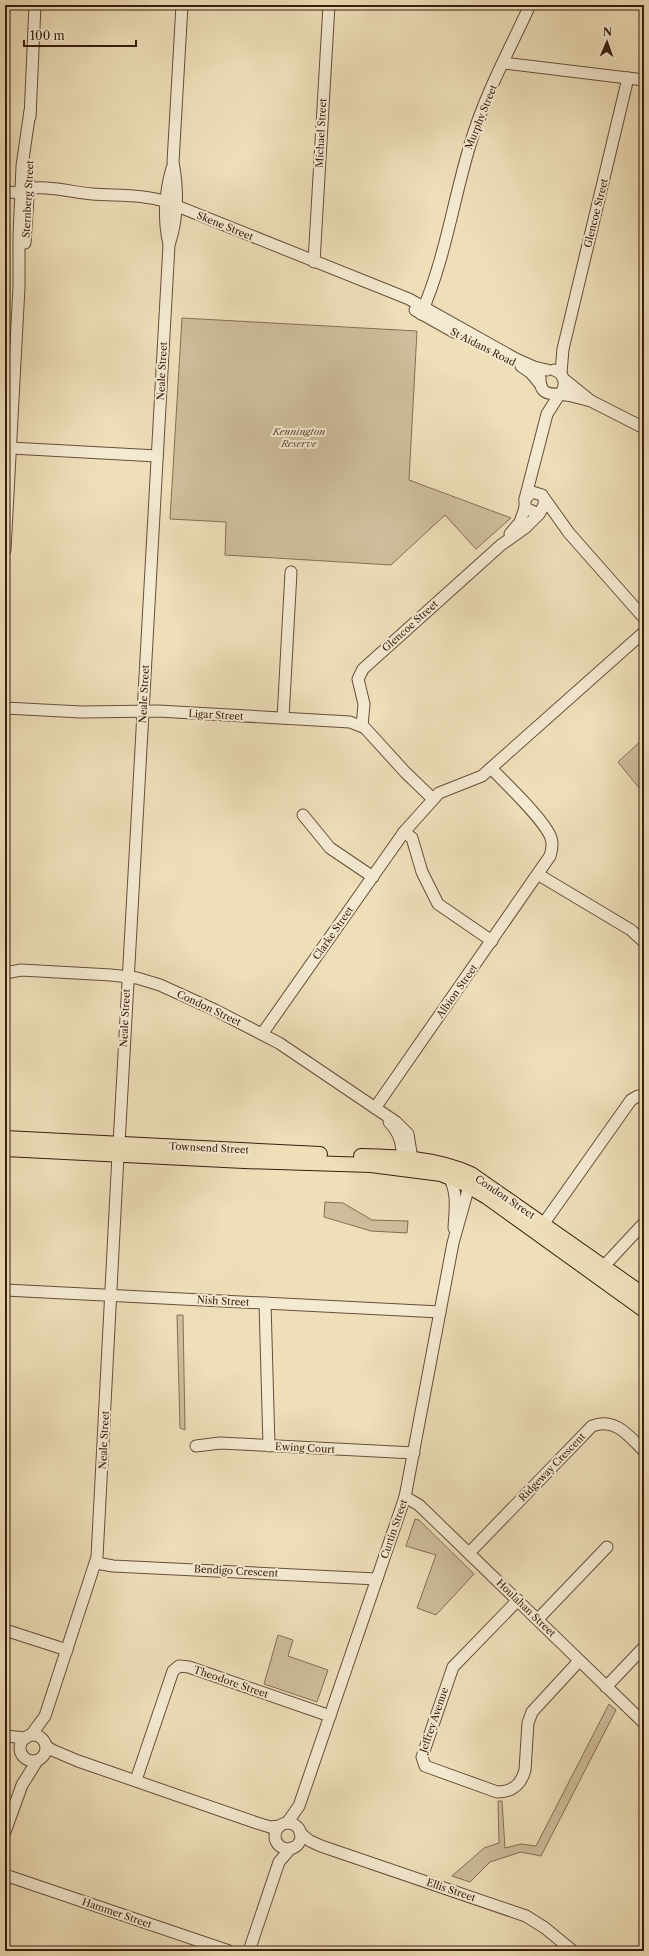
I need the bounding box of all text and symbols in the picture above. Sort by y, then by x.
scale bar [24,22,136,48]
north arrow [587,22,627,62]
text: N [602,25,613,39]
text: 100 m [30,28,65,43]
street label: Murphy Street [462,82,500,151]
street label: Michael Street [313,97,329,168]
street label: Sternberg Street [19,159,37,238]
street label: Glencoe Street [581,177,611,249]
street label: Skene Street [195,209,256,243]
street label: St Aidans Road [448,325,518,369]
street label: Neale Street [154,341,170,401]
park label: Kennington Reserve [272,425,325,450]
street label: Glencoe Street [379,597,441,655]
street label: Neale Street [136,664,152,724]
street label: Ligar Street [188,707,244,723]
street label: Clarke Street [310,903,356,962]
street label: Albion Street [433,961,481,1021]
street label: Condon Street [175,987,244,1029]
street label: Neale Street [117,988,133,1048]
street label: Townsend Street [169,1139,250,1157]
street label: Condon Street [473,1172,538,1222]
street label: Nish Street [196,1293,250,1309]
street label: Neale Street [96,1410,112,1470]
street label: Ridgeway Crescent [516,1430,588,1504]
street label: Ewing Court [275,1440,336,1456]
street label: Curtin Street [378,1497,410,1560]
street label: Bendigo Crescent [194,1562,279,1580]
street label: Houlahan Street [494,1576,559,1640]
street label: Theodore Street [192,1663,271,1701]
street label: Jeffrey Avenue [416,1685,451,1756]
street label: Ellis Street [425,1876,478,1905]
street label: Hammer Street [80,1895,154,1931]

